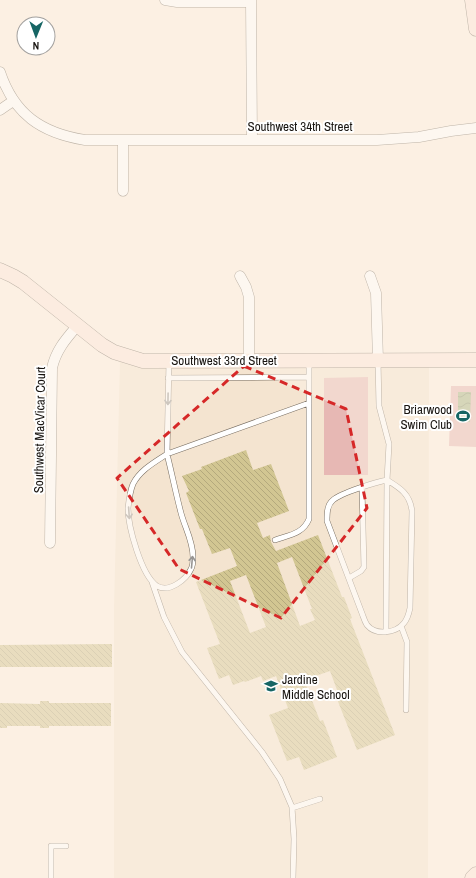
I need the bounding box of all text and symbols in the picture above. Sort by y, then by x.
north arrow [16,16,56,56]
text: N [32,39,39,53]
street label: Southwest 34th Street [248,118,352,135]
street label: Southwest 33rd Street [171,352,277,369]
street label: Southwest MacVicar Court [30,367,49,493]
one-way arrow [164,392,172,405]
place label: Briarwood Swim Club [400,401,452,433]
sports icon: Briarwood Swim Club [455,408,471,424]
one-way arrow [126,506,133,519]
one-way arrow [189,555,196,568]
place label: Jardine Middle School [282,671,350,703]
school or university icon: Jardine Middle School [263,678,279,694]

